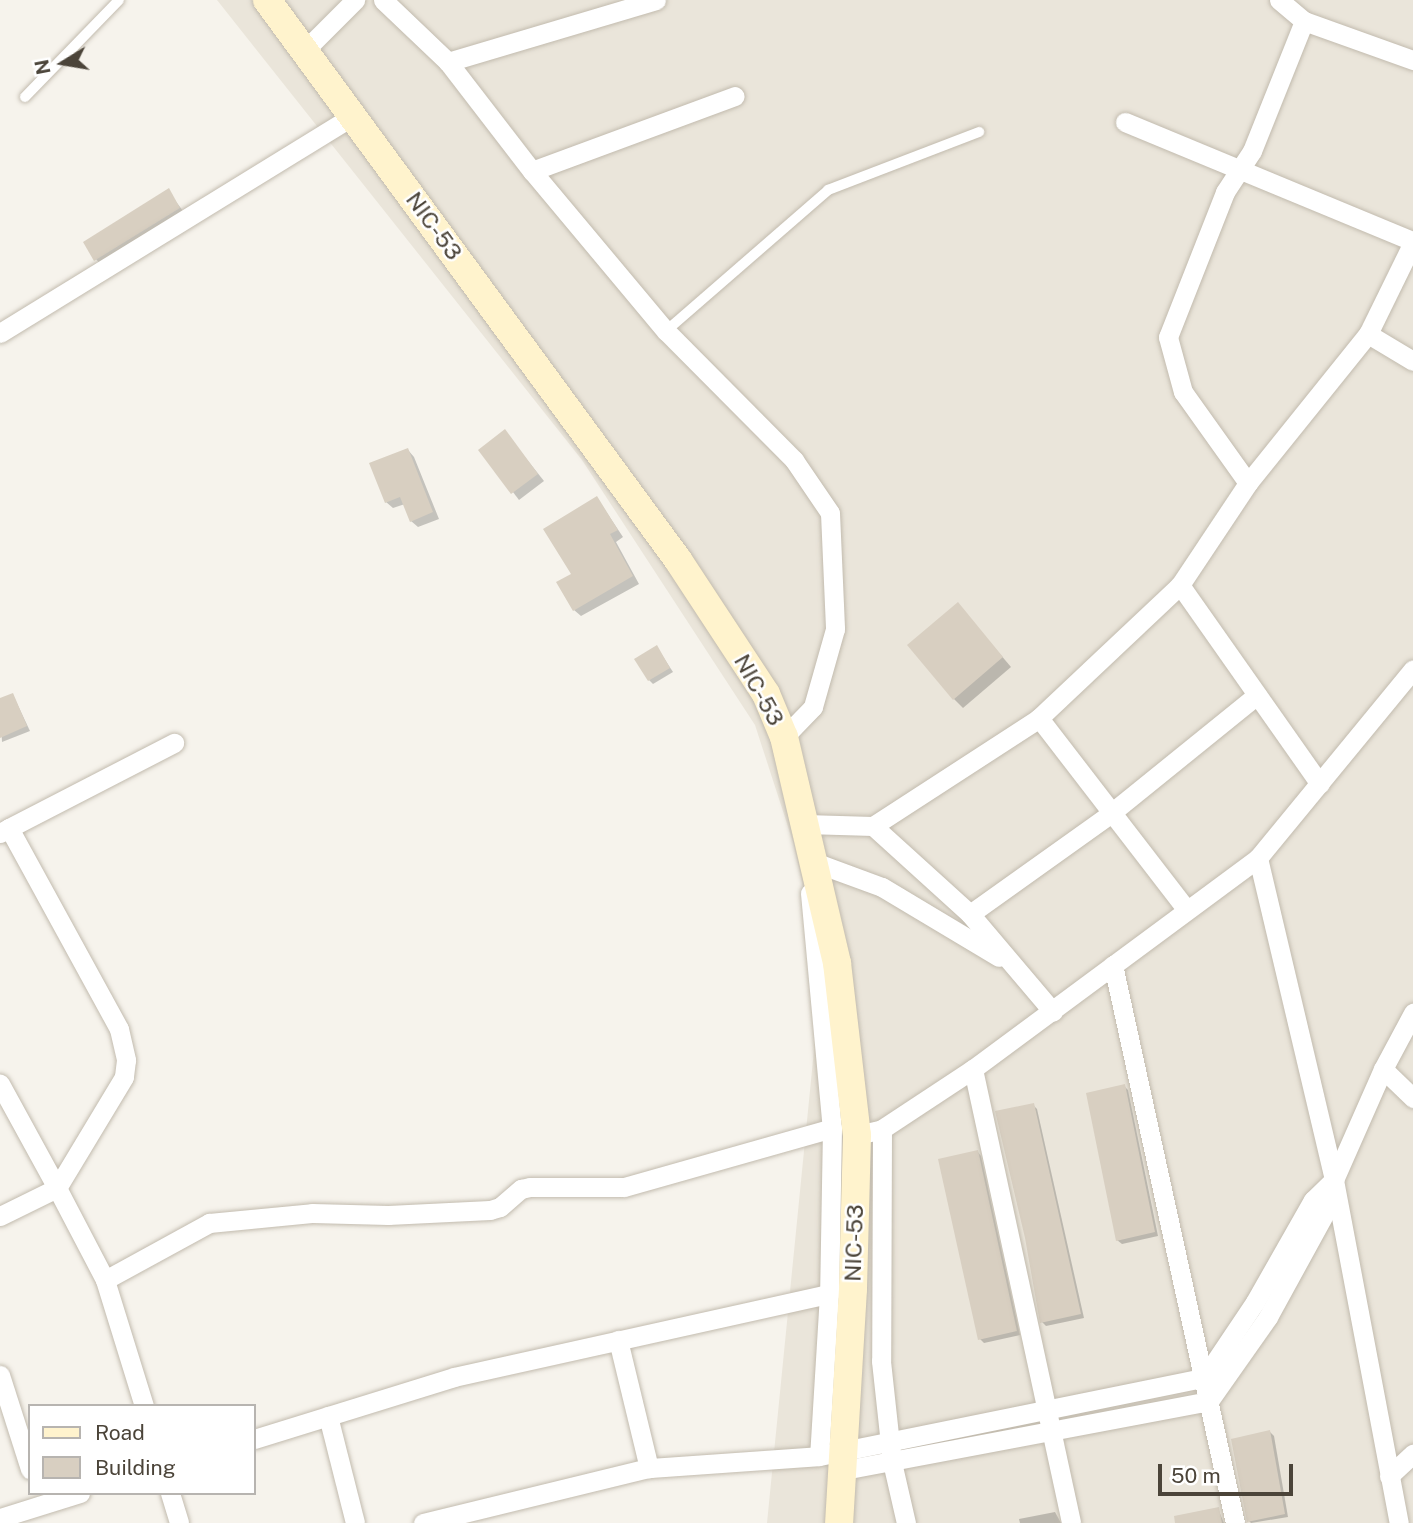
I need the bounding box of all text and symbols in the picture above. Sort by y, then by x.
north arrow [28,28,98,98]
text: N [30,58,55,76]
street label: NIC-53 [400,187,468,265]
street label: NIC-53 [728,649,790,731]
street label: NIC-53 [839,1204,869,1282]
legend [28,1404,256,1495]
text: Road [95,1420,145,1445]
scale bar [1161,1450,1296,1494]
text: Building [95,1455,176,1480]
text: 50 m [1171,1463,1221,1488]

